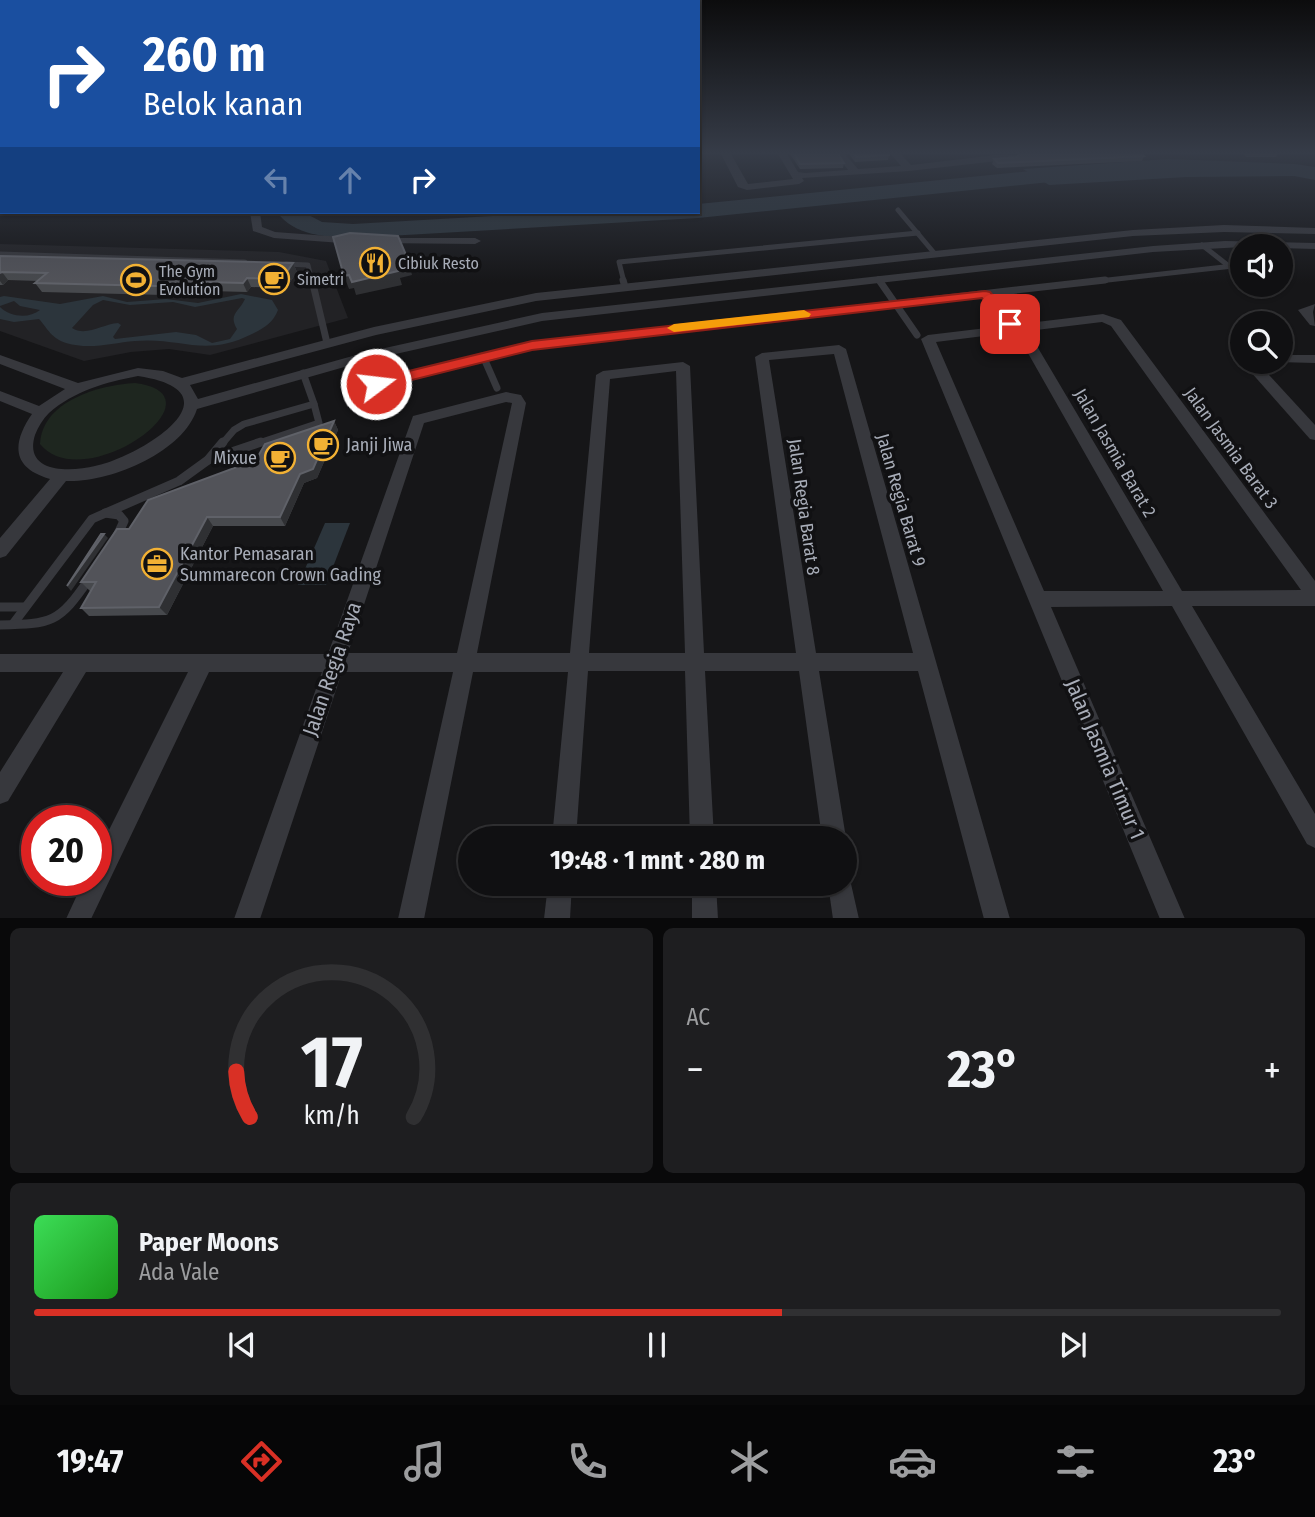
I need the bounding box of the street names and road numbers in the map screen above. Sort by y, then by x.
street label: Jalan Jasmia Barat 3 [1180,383,1282,513]
street label: Jalan Jasmia Barat 2 [1069,385,1161,521]
street label: Jalan Regia Barat 9 [872,431,930,569]
street label: Jalan Regia Barat 8 [784,437,824,577]
street label: Jalan Regia Raya [297,599,367,739]
street label: Jalan Jasmia Timur 1 [1059,675,1151,843]

